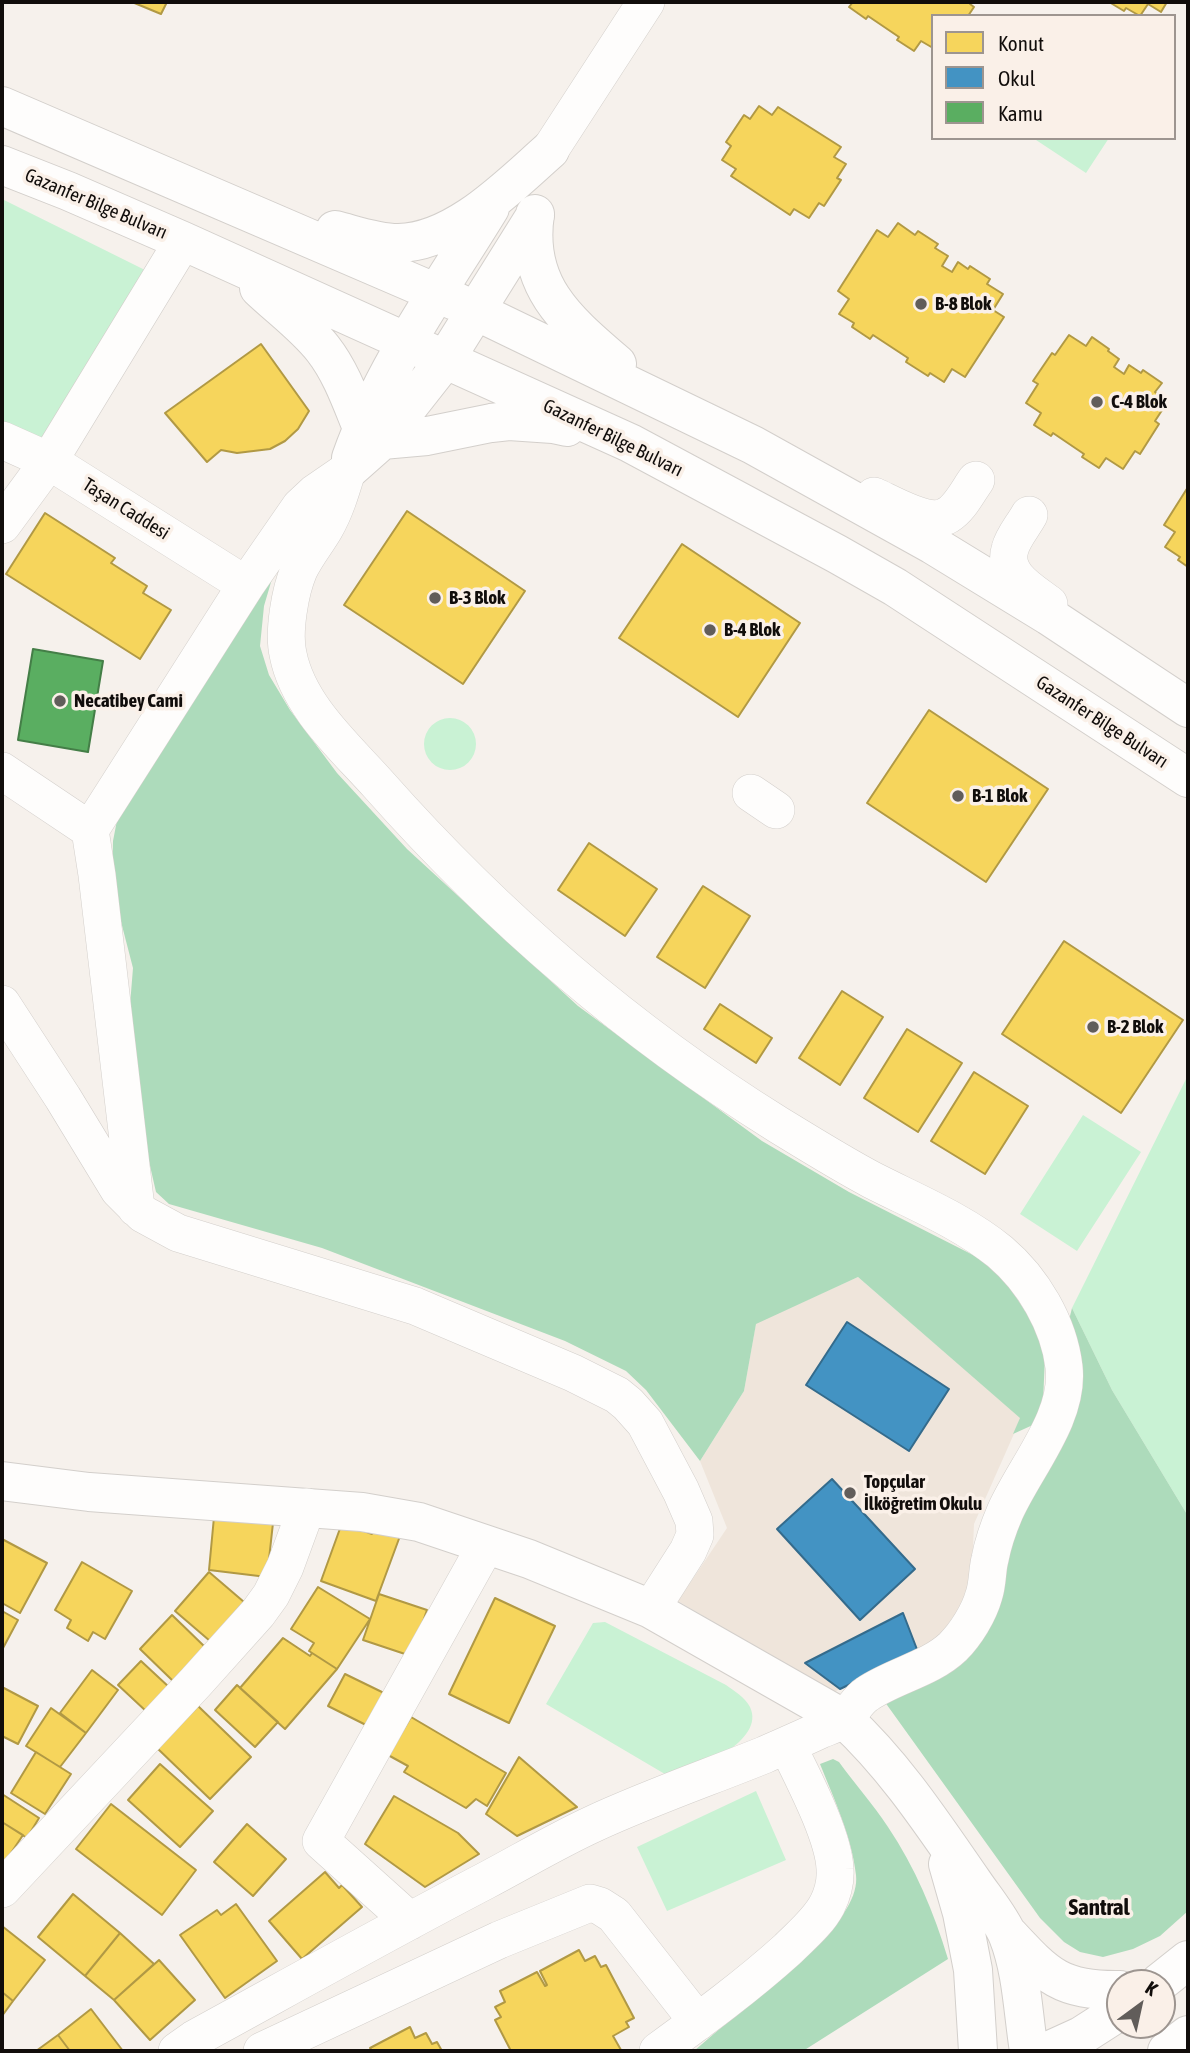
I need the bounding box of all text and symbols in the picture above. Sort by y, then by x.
legend [931,14,1176,140]
text: Konut [998,31,1044,55]
text: Okul [998,66,1035,90]
text: Kamu [998,101,1043,125]
street label: Gazanfer Bilge Bulvarı [21,164,171,244]
place label: B-8 Blok [935,293,991,315]
marker: B-8 Blok [913,296,929,312]
place label: C-4 Blok [1111,391,1167,413]
street label: Gazanfer Bilge Bulvarı [539,394,687,482]
marker: C-4 Blok [1089,394,1105,410]
street label: Taşan Caddesi [78,473,174,545]
place label: B-3 Blok [449,587,505,609]
marker: B-3 Blok [427,590,443,606]
place label: B-4 Blok [724,619,780,641]
marker: B-4 Blok [702,622,718,638]
street label: Gazanfer Bilge Bulvarı [1032,671,1172,773]
place label: Necatibey Cami [74,690,183,712]
marker: Necatibey Cami [52,693,68,709]
place label: B-1 Blok [972,785,1027,807]
marker: B-1 Blok [950,788,966,804]
place label: B-2 Blok [1107,1016,1163,1038]
marker: B-2 Blok [1085,1019,1101,1035]
place label: Topçular İlköğretim Okulu [864,1471,982,1515]
marker: Topçular İlköğretim Okulu [842,1485,858,1501]
district label: Santral [1068,1894,1130,1922]
north arrow [1106,1969,1176,2039]
text: K [1141,1976,1161,2000]

